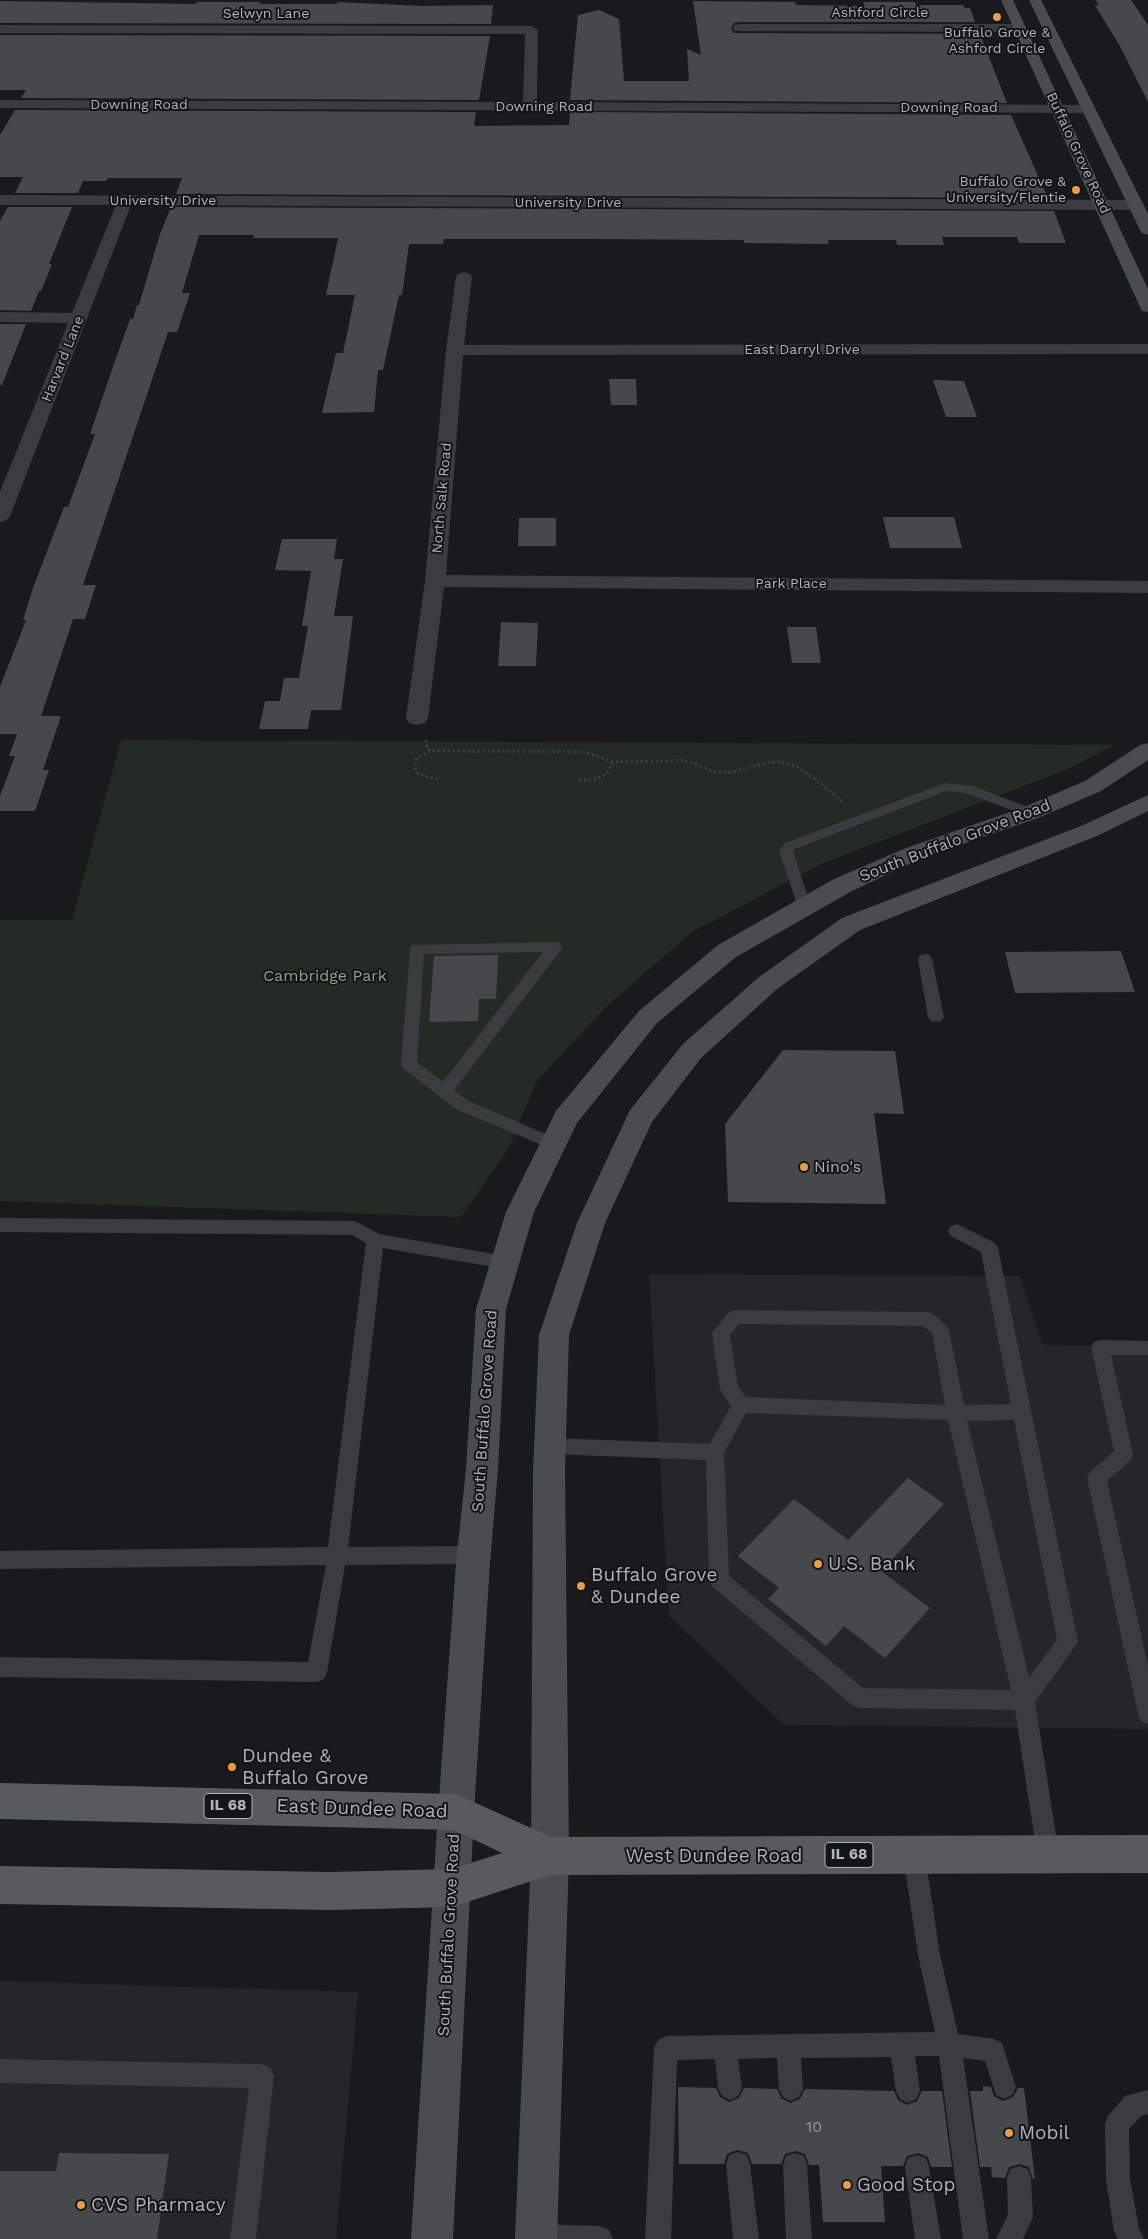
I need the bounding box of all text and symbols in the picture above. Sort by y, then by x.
street label: Ashford Circle [832,5,928,21]
street label: Selwyn Lane [223,6,309,22]
marker: Buffalo Grove & Ashford Circle [991,11,1003,23]
place label: Buffalo Grove & Ashford Circle [944,25,1050,58]
street label: Buffalo Grove Road [1042,90,1114,216]
street label: Downing Road [90,97,188,113]
street label: Downing Road [495,99,593,115]
street label: Downing Road [900,100,998,116]
place label: Buffalo Grove & University/Flentie [946,174,1066,206]
marker: Buffalo Grove & University/Flentie [1070,184,1082,196]
street label: University Drive [110,193,216,209]
street label: University Drive [515,195,621,211]
street label: Harvard Lane [38,314,88,404]
street label: East Darryl Drive [744,342,860,358]
street label: North Salk Road [429,442,455,554]
street label: Park Place [755,576,827,592]
street label: South Buffalo Grove Road [857,796,1053,886]
park label: Cambridge Park [263,966,387,986]
place label: Nino's [814,1157,861,1177]
marker: Nino's [798,1161,810,1173]
street label: South Buffalo Grove Road [468,1309,502,1513]
place label: U.S. Bank [828,1553,915,1575]
marker: U.S. Bank [812,1558,824,1570]
place label: Buffalo Grove & Dundee [591,1564,717,1608]
marker: Buffalo Grove & Dundee [575,1580,587,1592]
place label: Dundee & Buffalo Grove [242,1745,368,1789]
marker: Dundee & Buffalo Grove [226,1761,238,1773]
road number: IL 68 [204,1794,252,1818]
street label: East Dundee Road [276,1795,448,1823]
street label: South Buffalo Grove Road [434,1833,464,2037]
road number: IL 68 [825,1842,873,1868]
street label: West Dundee Road [626,1845,802,1867]
house number: 10 [806,2117,822,2137]
place label: Mobil [1019,2122,1069,2144]
marker: Mobil [1003,2127,1015,2139]
place label: Good Stop [857,2174,955,2196]
marker: Good Stop [841,2179,853,2191]
place label: CVS Pharmacy [91,2194,226,2216]
marker: CVS Pharmacy [75,2199,87,2211]

